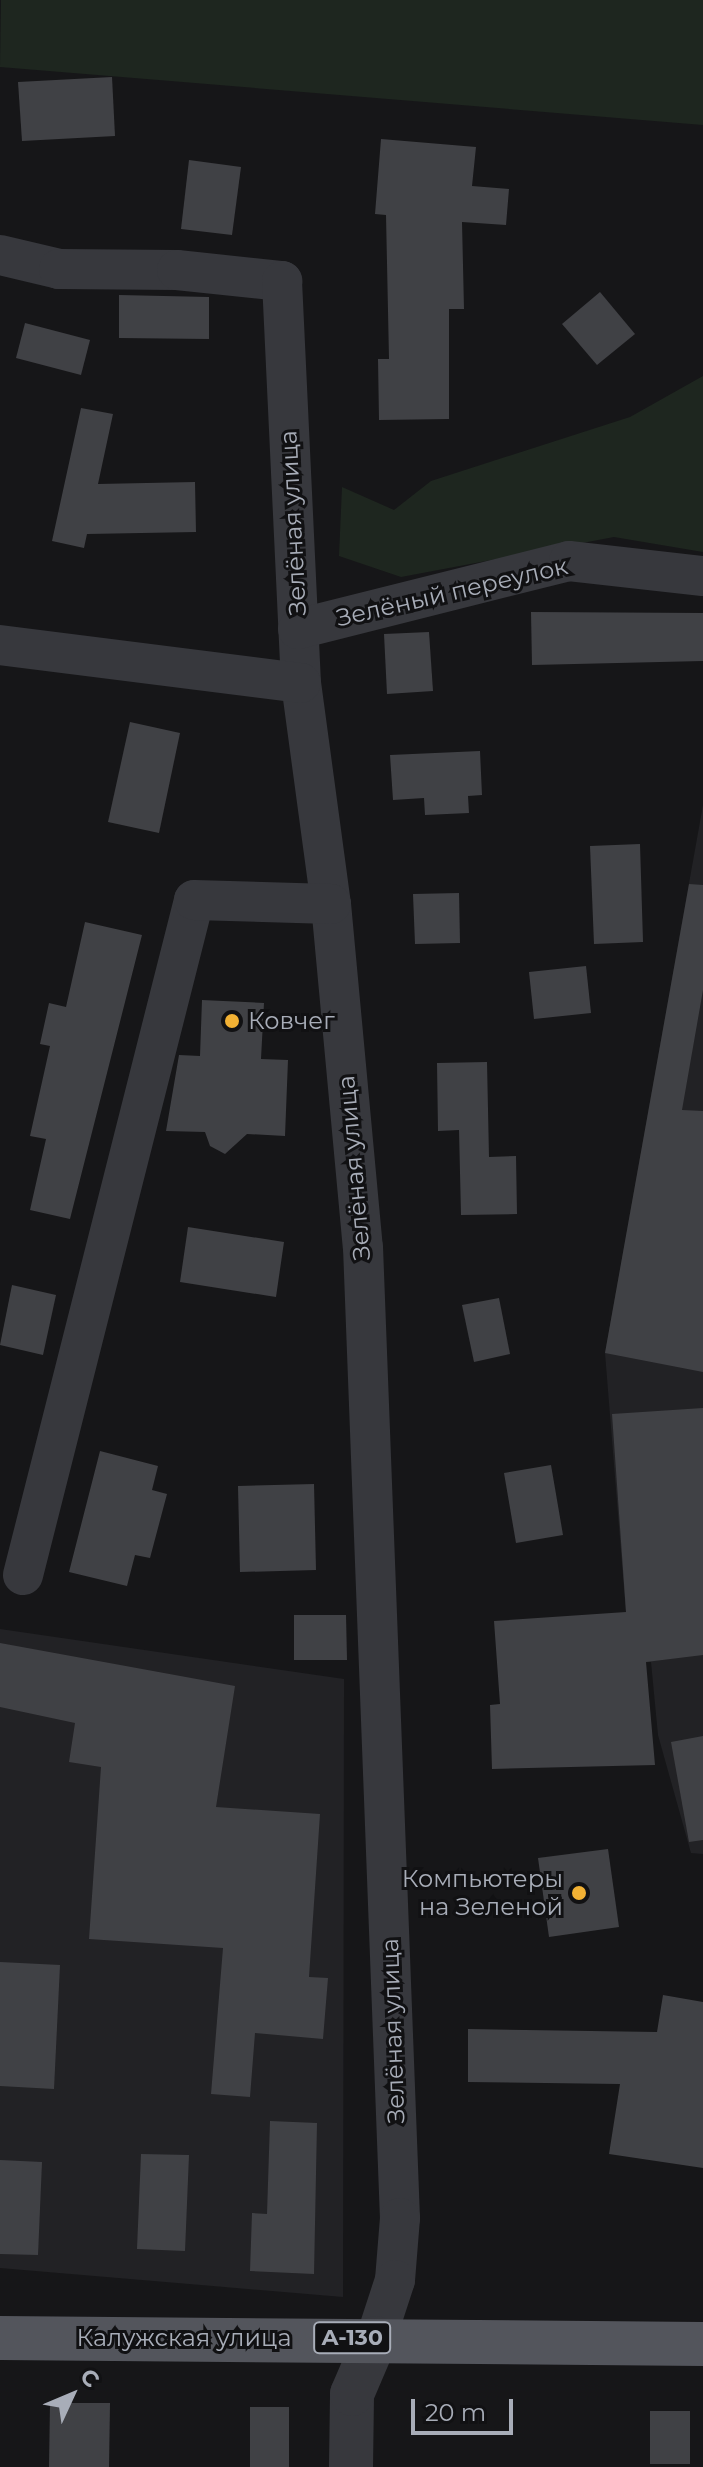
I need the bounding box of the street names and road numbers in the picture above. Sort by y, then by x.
street label: Зелёная улица [274,430,312,616]
street label: Зелёный переулок [333,551,571,633]
street label: Зелёная улица [332,1074,376,1262]
street label: Зелёная улица [375,1938,411,2124]
road number: А-130 [312,2320,392,2356]
street label: Калужская улица [77,2324,291,2352]

